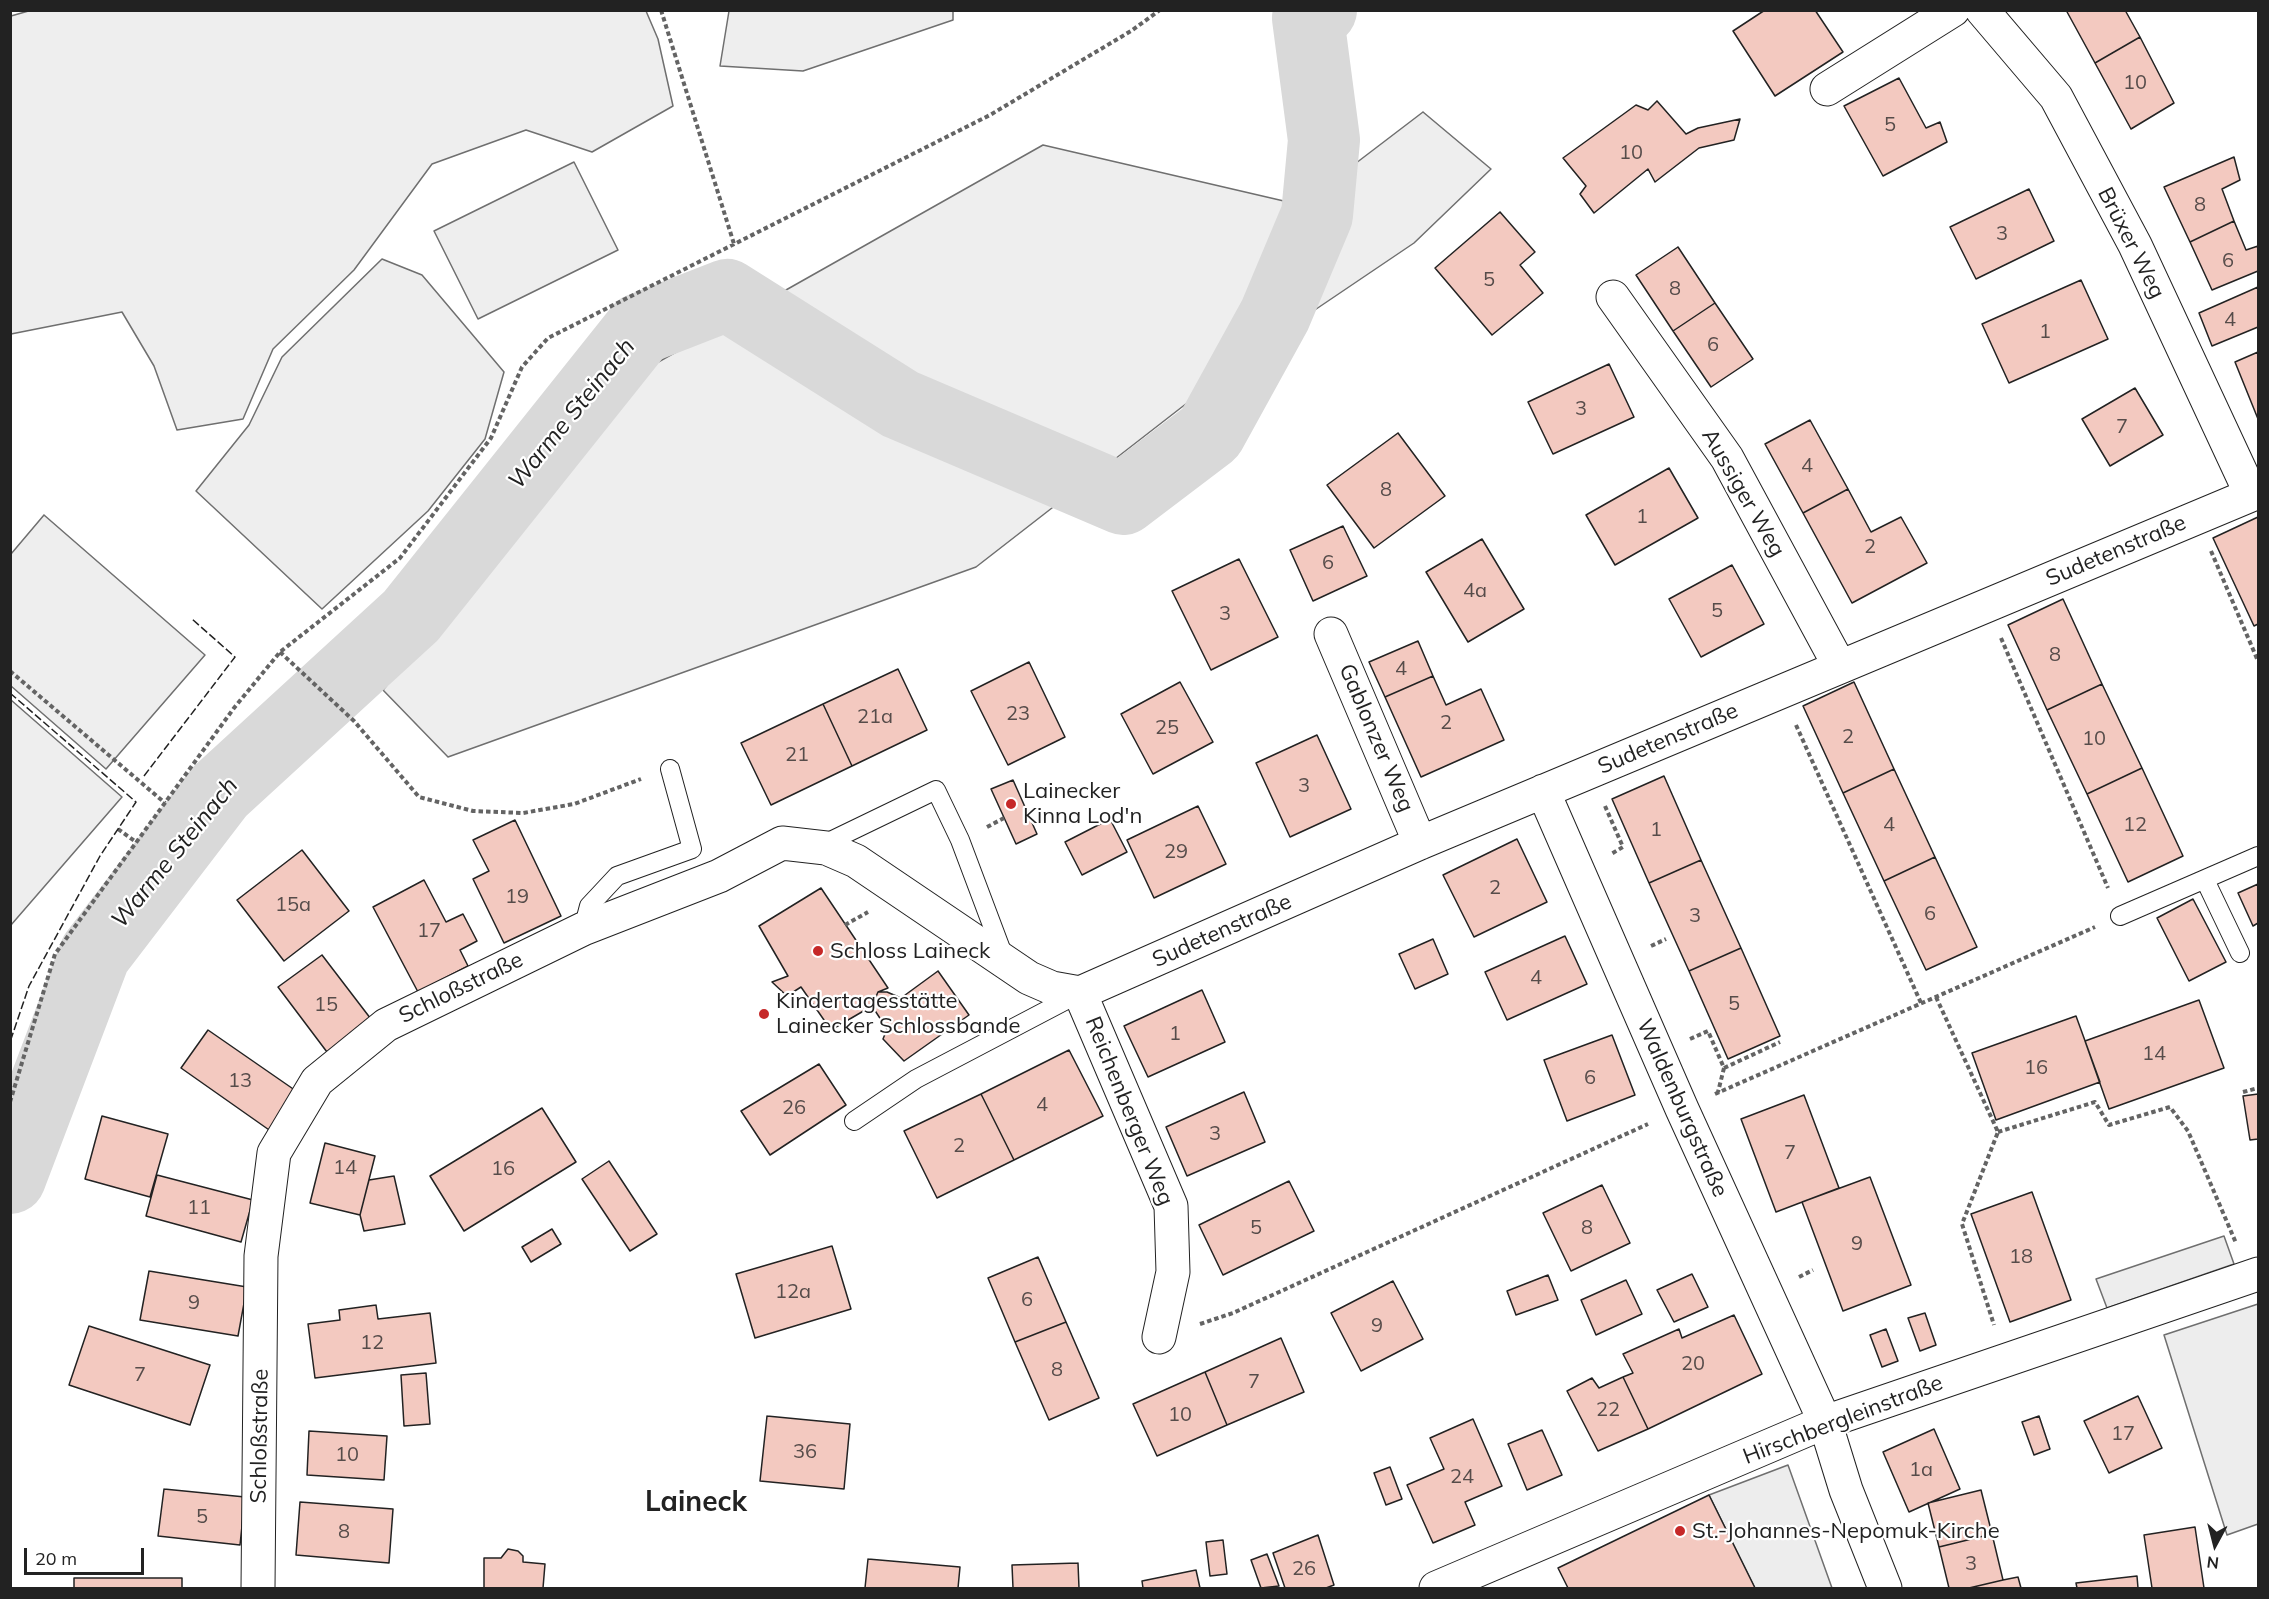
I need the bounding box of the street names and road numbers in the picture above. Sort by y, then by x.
street label: Brüxer Weg [2092,183,2170,303]
street label: Aussiger Weg [1696,424,1790,562]
street label: Sudetenstraße [2042,510,2190,592]
street label: Gablonzer Weg [1333,660,1419,816]
street label: Sudetenstraße [1594,698,1742,780]
street label: Sudetenstraße [1148,889,1296,973]
street label: Schloßstraße [395,947,527,1029]
street label: Reichenberger Weg [1079,1013,1179,1209]
street label: Waldenburgstraße [1631,1015,1733,1201]
street label: Schloßstraße [246,1368,274,1504]
street label: Hirschbergleinstraße [1739,1370,1947,1470]

